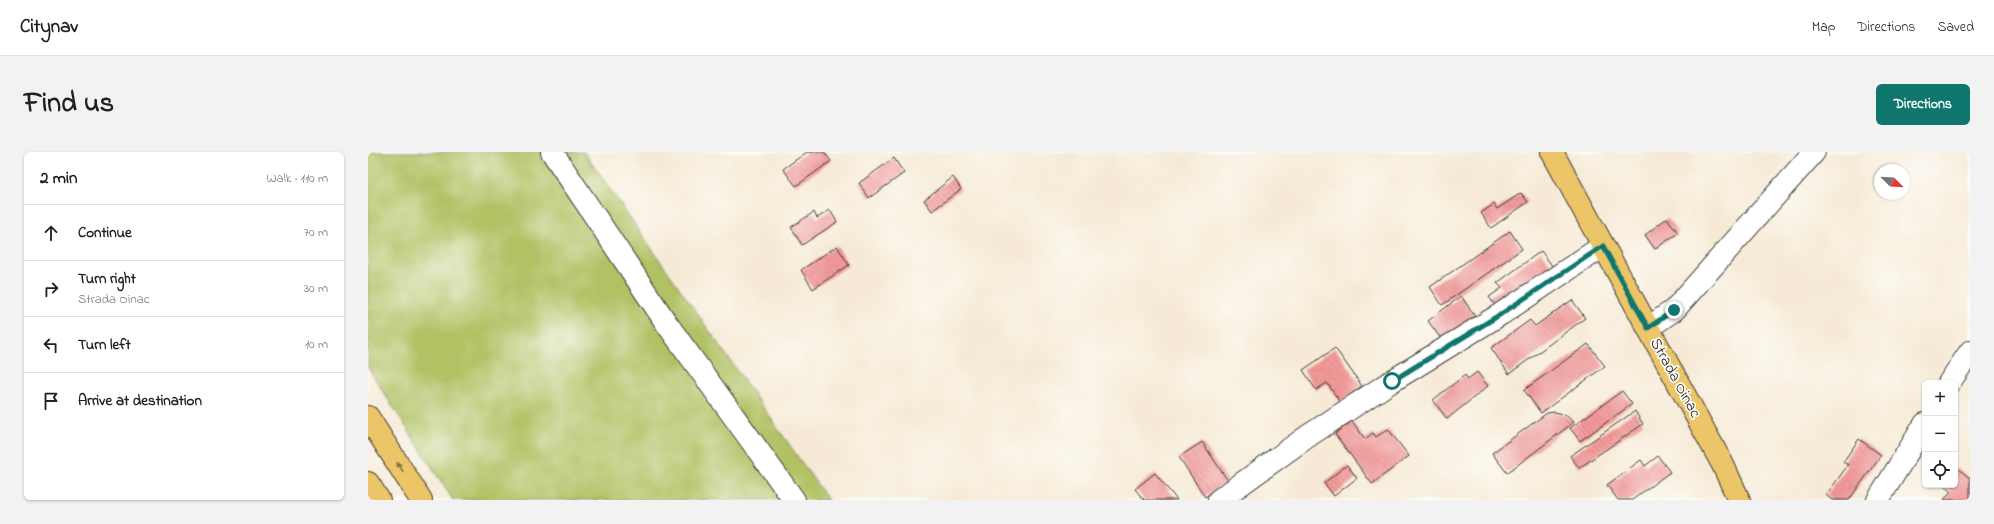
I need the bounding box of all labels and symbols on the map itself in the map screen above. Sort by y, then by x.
north arrow [1874,164,1910,200]
route end [1665,301,1683,319]
street label: Strada Oinac [1643,334,1707,423]
route start [1383,372,1401,390]
one-way arrow [396,462,404,472]

